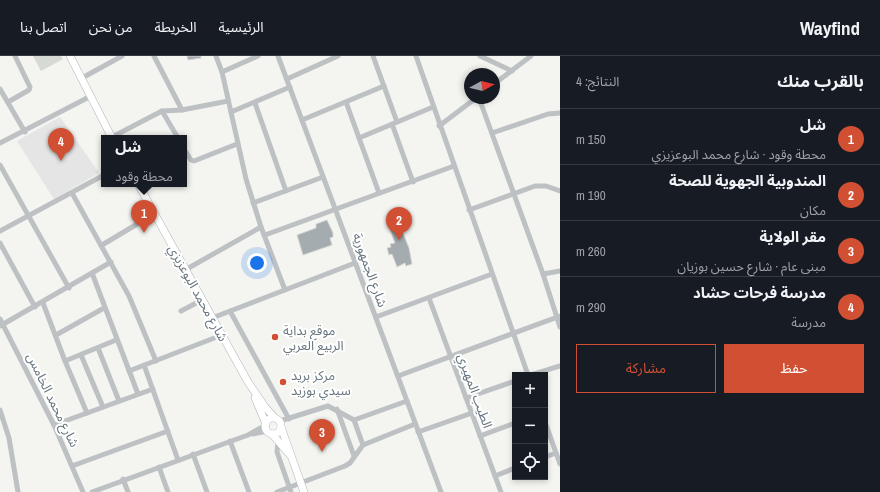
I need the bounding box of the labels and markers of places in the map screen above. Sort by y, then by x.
pin: 4 [48,128,74,161]
pin: 1 [131,200,157,233]
pin: 2 [386,207,412,240]
place label: موقع بداية الربيع العربي [283,322,344,356]
marker: موقع بداية الربيع العربي [270,332,280,342]
place label: مركز بريد سيدي بوزيد [291,367,351,401]
marker: مركز بريد سيدي بوزيد [278,377,288,387]
pin: 3 [309,419,335,452]

